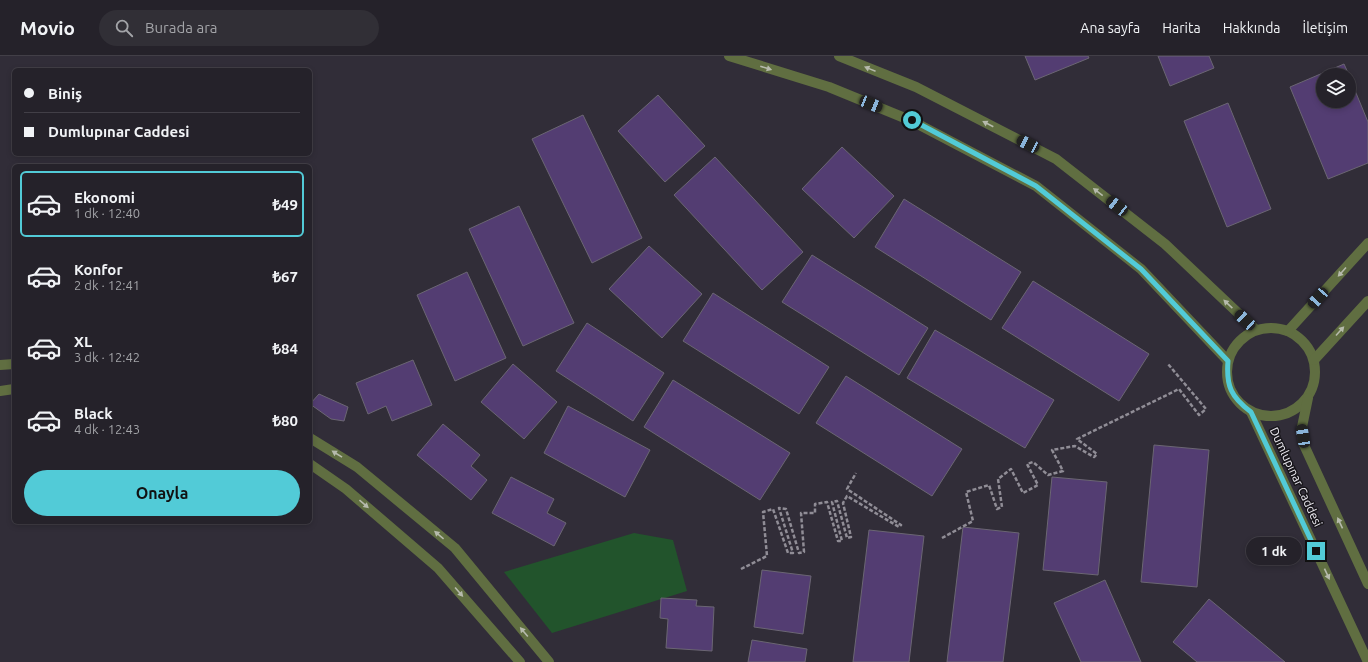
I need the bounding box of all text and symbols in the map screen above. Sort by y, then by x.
search box [99,10,379,46]
text: Movio [20,17,75,39]
icon: search [113,17,135,39]
text: Burada ara [145,19,218,36]
text: Ana sayfa [1080,20,1140,36]
text: Harita [1162,20,1201,36]
text: Hakkında [1223,20,1281,36]
text: İletişim [1303,20,1348,36]
one-way arrow [761,65,773,71]
one-way arrow [864,65,876,71]
map controls [1316,68,1356,108]
button: layers [1316,68,1356,108]
text: Biniş [48,85,82,102]
car [858,94,884,114]
route start [903,111,921,129]
one-way arrow [982,121,993,127]
text: Dumlupınar Caddesi [48,123,189,140]
car [1015,133,1041,155]
icon: car [26,186,62,222]
one-way arrow [1092,187,1103,196]
text: Ekonomi [74,189,135,206]
car [1104,194,1130,218]
text: ₺49 [272,196,298,213]
text: 1 dk · 12:40 [74,206,140,220]
icon: car [26,258,62,294]
text: Konfor [74,261,123,278]
one-way arrow [1338,267,1347,276]
text: ₺67 [272,268,298,285]
text: 2 dk · 12:41 [74,278,140,292]
car [1306,285,1330,311]
one-way arrow [1223,299,1233,309]
car [1232,307,1258,333]
one-way arrow [1335,327,1344,336]
icon: car [26,330,62,366]
text: XL [74,333,92,350]
text: ₺84 [272,340,298,357]
text: 3 dk · 12:42 [74,350,140,364]
icon: car [26,402,62,438]
text: Black [74,405,113,422]
text: ₺80 [272,412,298,429]
text: 4 dk · 12:43 [74,422,140,436]
car [1295,423,1311,449]
street label: Dumlupınar Caddesi [1268,425,1325,529]
one-way arrow [331,451,343,458]
button: Onayla [24,470,300,516]
one-way arrow [359,499,369,509]
one-way arrow [1337,517,1343,528]
one-way arrow [433,530,444,539]
callout: 1 dk [1246,537,1302,565]
route end [1307,542,1325,560]
text: 1 dk [1261,544,1287,558]
one-way arrow [1324,569,1330,580]
one-way arrow [455,587,464,597]
one-way arrow [520,627,529,637]

